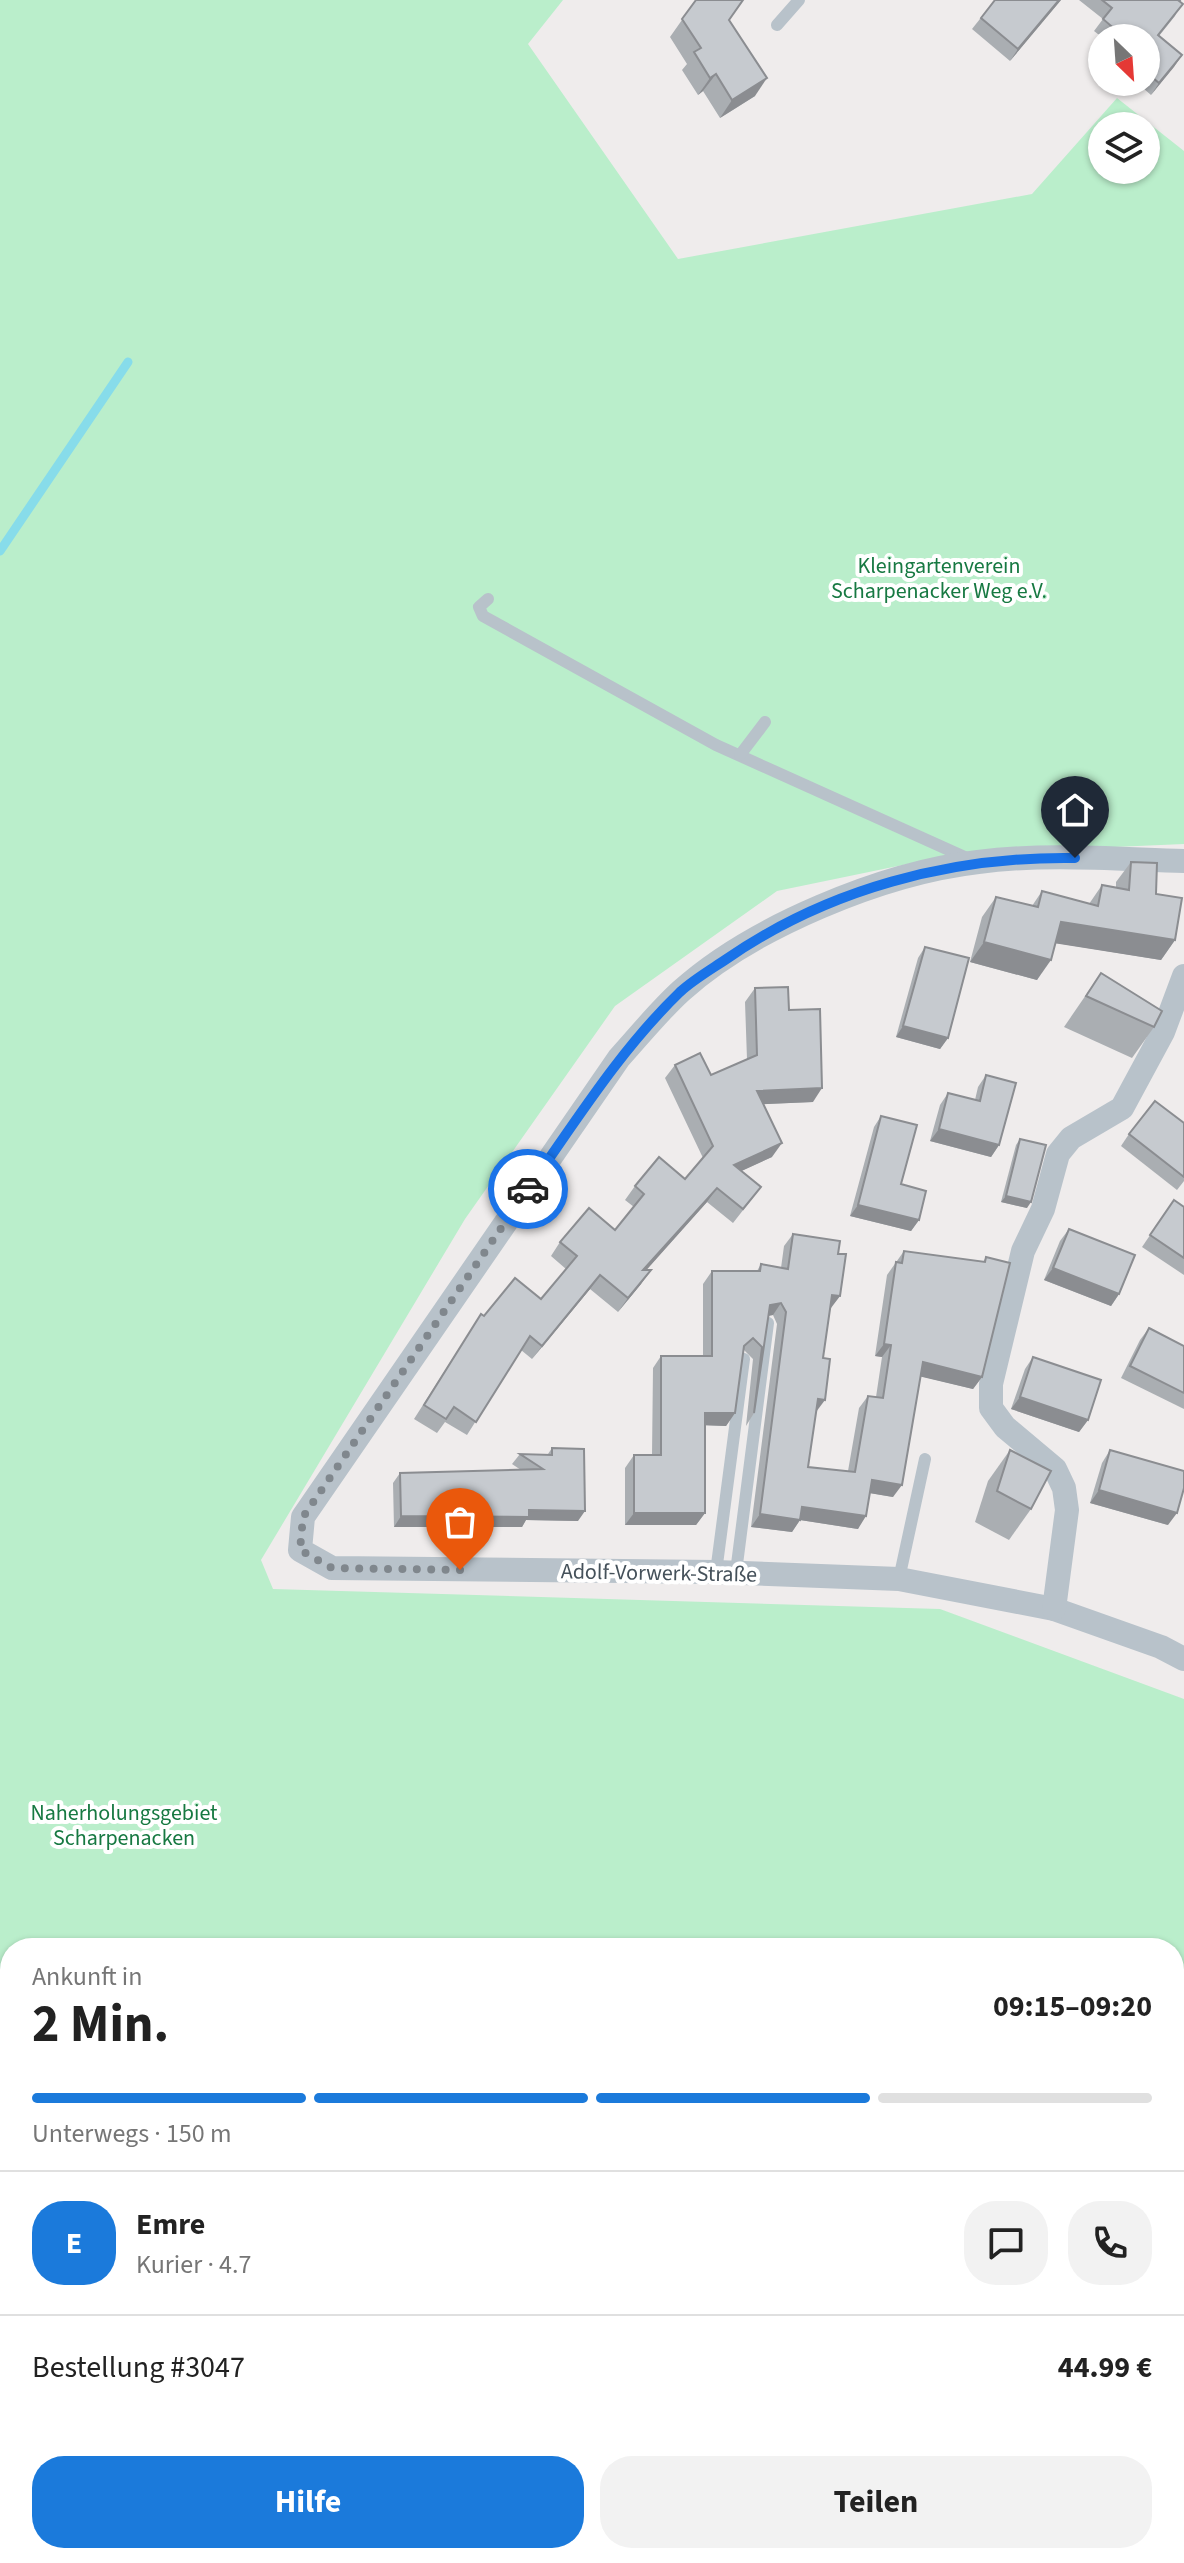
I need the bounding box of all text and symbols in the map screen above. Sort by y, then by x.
north arrow [1088,24,1160,96]
map controls [1088,24,1160,184]
button: layers [1088,112,1160,184]
park label: Kleingartenverein Scharpenacker Weg e.V. [831,550,1047,607]
pin [1041,776,1109,858]
icon: home [1053,788,1097,832]
courier [488,1149,568,1229]
icon: car [506,1167,550,1211]
pin [426,1488,494,1570]
icon: bag [438,1500,482,1544]
street label: Adolf-Vorwerk-Straße [561,1555,757,1591]
park label: Naherholungsgebiet Scharpenacken [30,1797,218,1854]
text: Ankunft in [32,1958,142,1995]
text: 09:15–09:20 [993,1985,1152,2028]
text: 2 Min. [32,1988,169,2062]
text: Unterwegs · 150 m [32,2115,231,2152]
button: chat [964,2201,1048,2285]
button: phone [1068,2201,1152,2285]
text: Emre [136,2203,205,2246]
text: E [66,2222,82,2265]
text: Kurier · 4.7 [136,2246,251,2283]
text: Bestellung #3047 [32,2346,245,2389]
text: 44.99 € [1058,2346,1152,2389]
button: Hilfe [32,2456,584,2548]
button: Teilen [600,2456,1152,2548]

